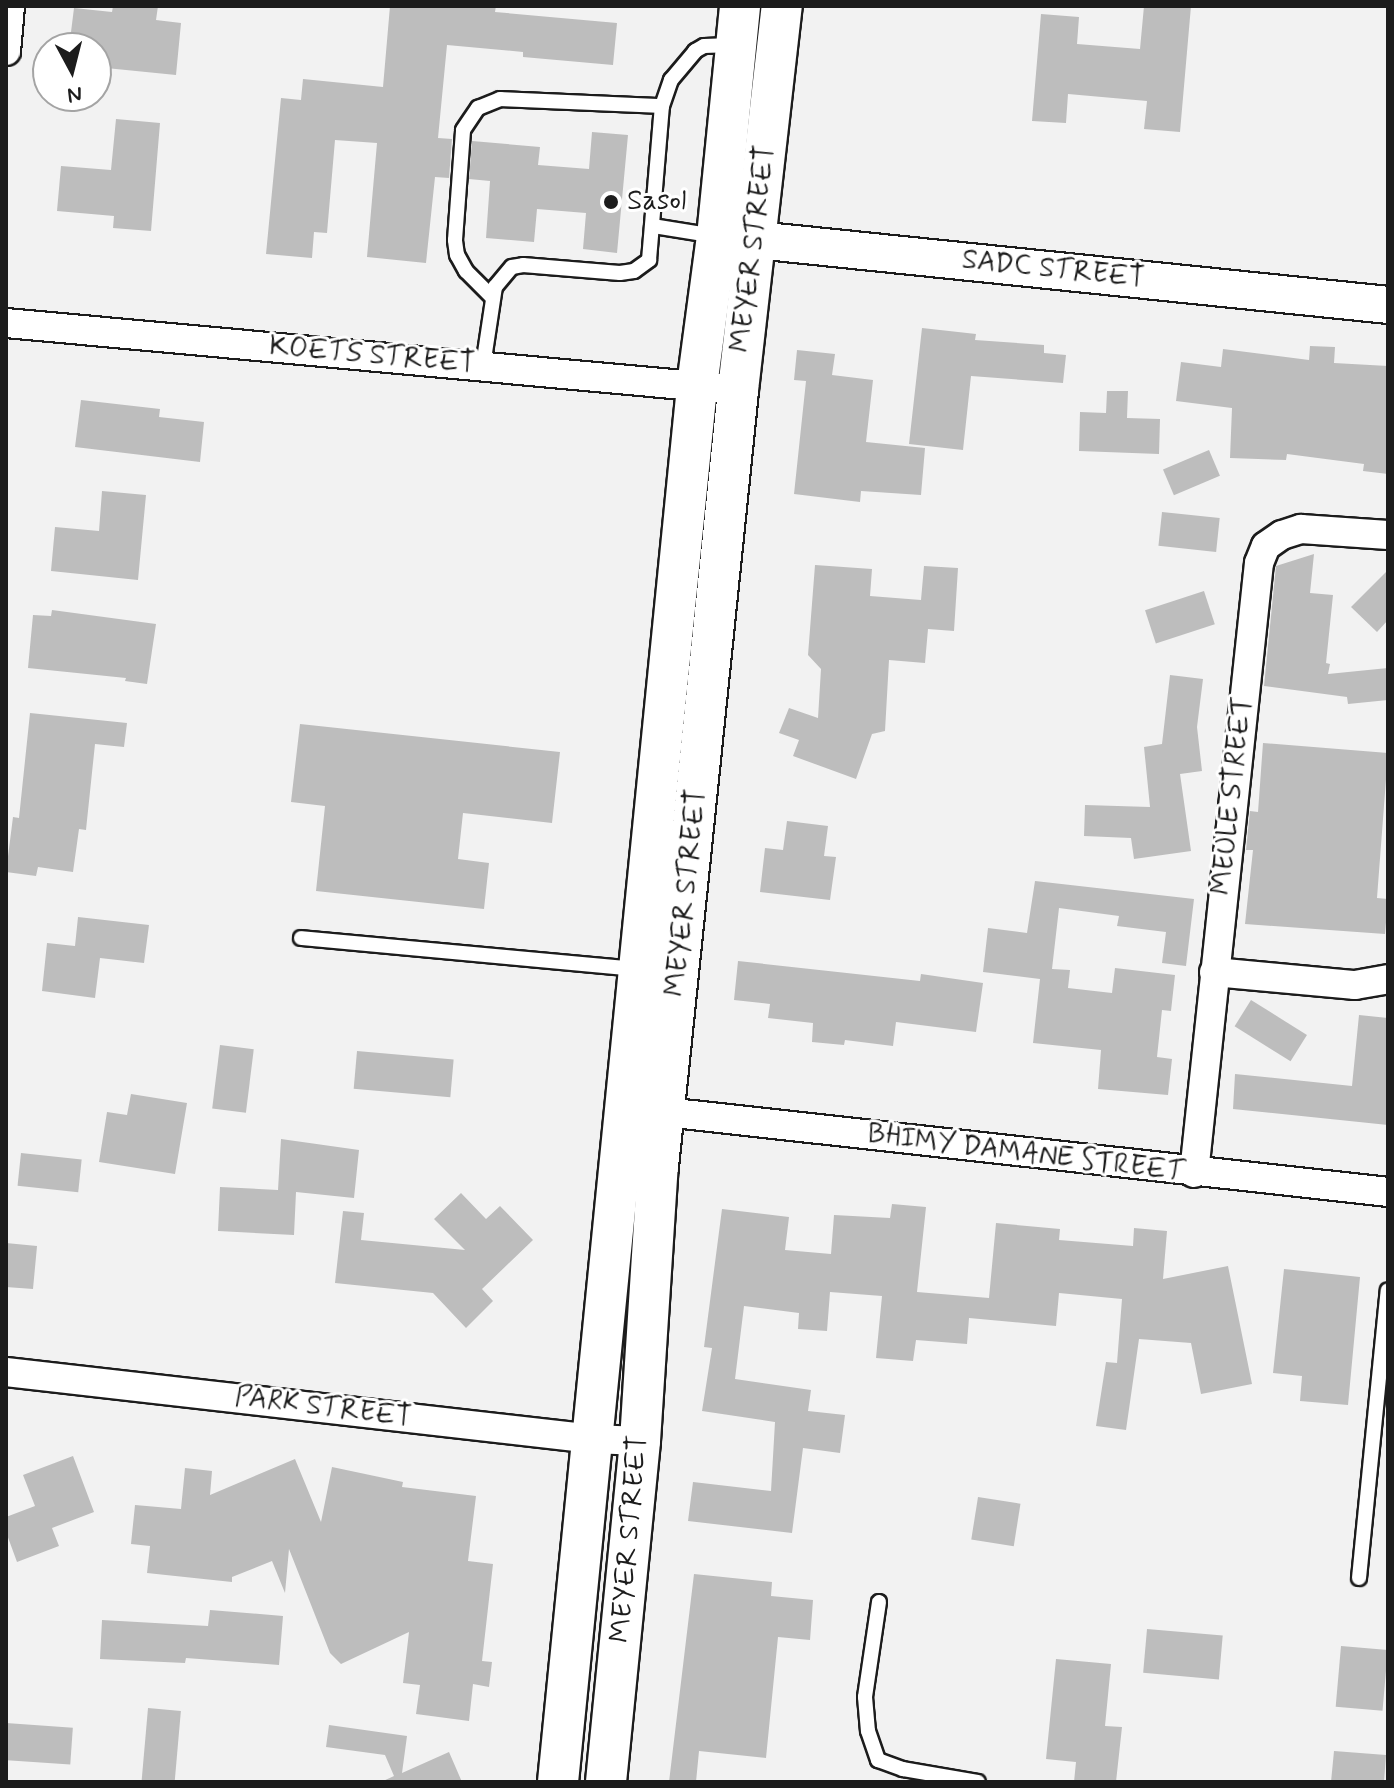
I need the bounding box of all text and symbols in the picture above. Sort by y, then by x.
north arrow [32,32,112,112]
text: N [66,79,84,109]
street label: MEYER STREET [725,143,783,355]
place label: Sasol [627,185,686,219]
marker: Sasol [602,193,620,211]
street label: SADC STREET [960,244,1146,296]
street label: KOETS STREET [268,330,476,382]
street label: MEULE STREET [1206,694,1260,898]
street label: MEYER STREET [659,788,715,998]
street label: BHIMY DAMANE STREET [863,1118,1189,1190]
street label: PARK STREET [233,1381,413,1435]
street label: MEYER STREET [604,1434,656,1644]

